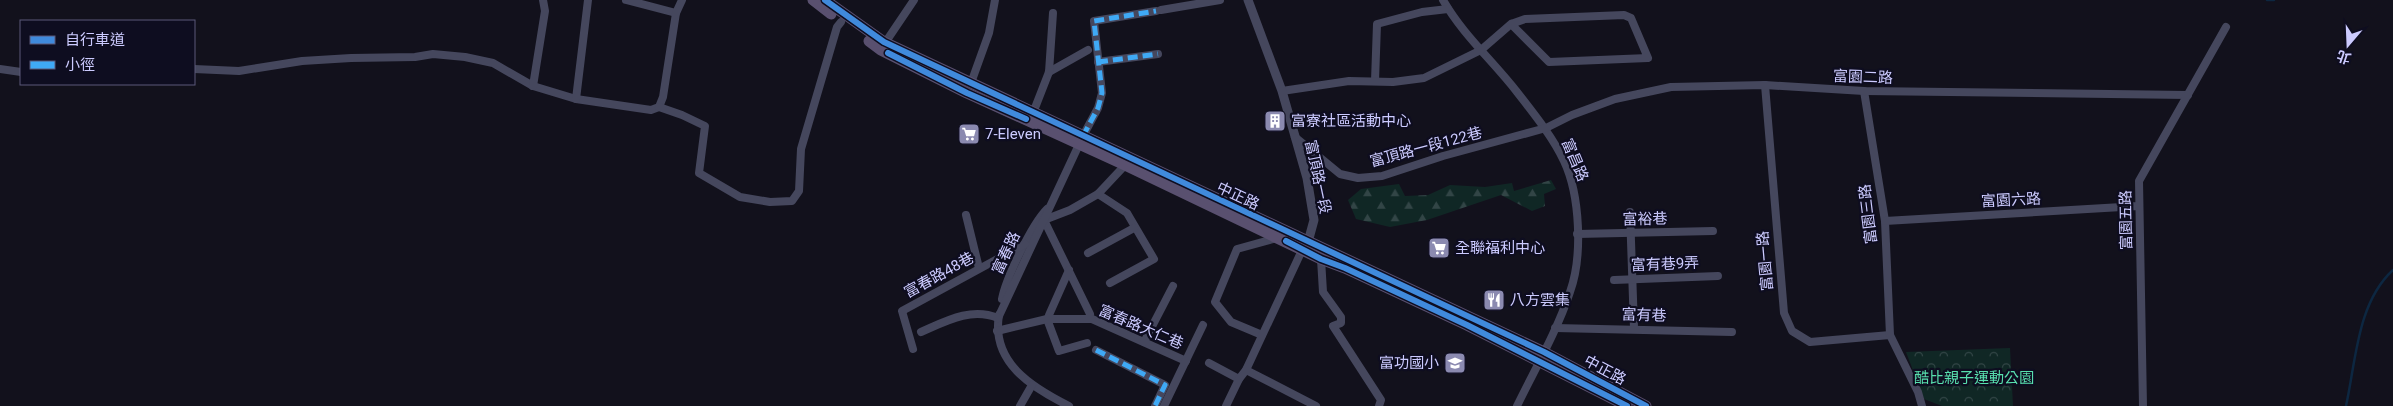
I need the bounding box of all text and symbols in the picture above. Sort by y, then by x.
legend [20,20,195,85]
north arrow [2323,20,2373,70]
text: 自行車道 [65,31,125,49]
text: 北 [2335,47,2353,67]
text: 小徑 [65,56,95,74]
street label: 富園二路 [1833,67,1893,87]
building icon: 富寮社區活動中心 [1263,109,1287,133]
place label: 富寮社區活動中心 [1291,112,1411,130]
supermarket icon: 7-Eleven [957,122,981,146]
street label: 富頂路一段122巷 [1368,123,1484,171]
place label: 7-Eleven [985,125,1041,143]
street label: 富昌路 [1558,136,1592,184]
street label: 富頂路一段 [1301,138,1335,216]
street label: 中正路 [1214,178,1262,214]
street label: 富園三路 [1855,183,1881,245]
street label: 富園六路 [1981,189,2041,211]
street label: 富園五路 [2116,190,2136,250]
street label: 富裕巷 [1622,210,1668,228]
street label: 富春路 [988,229,1024,277]
street label: 富園一路 [1753,230,1777,292]
supermarket icon: 全聯福利中心 [1427,236,1451,260]
place label: 全聯福利中心 [1455,239,1545,257]
street label: 富春路48巷 [901,248,977,302]
street label: 富有巷9弄 [1630,254,1700,274]
restaurant icon: 八方雲集 [1482,288,1506,312]
place label: 八方雲集 [1510,291,1570,309]
street label: 富春路大仁巷 [1096,301,1186,353]
street label: 富有巷 [1621,305,1667,325]
school or university icon: 富功國小 [1443,351,1467,375]
street label: 中正路 [1581,351,1629,389]
place label: 富功國小 [1379,354,1439,372]
park label: 酷比親子運動公園 [1914,369,2034,387]

